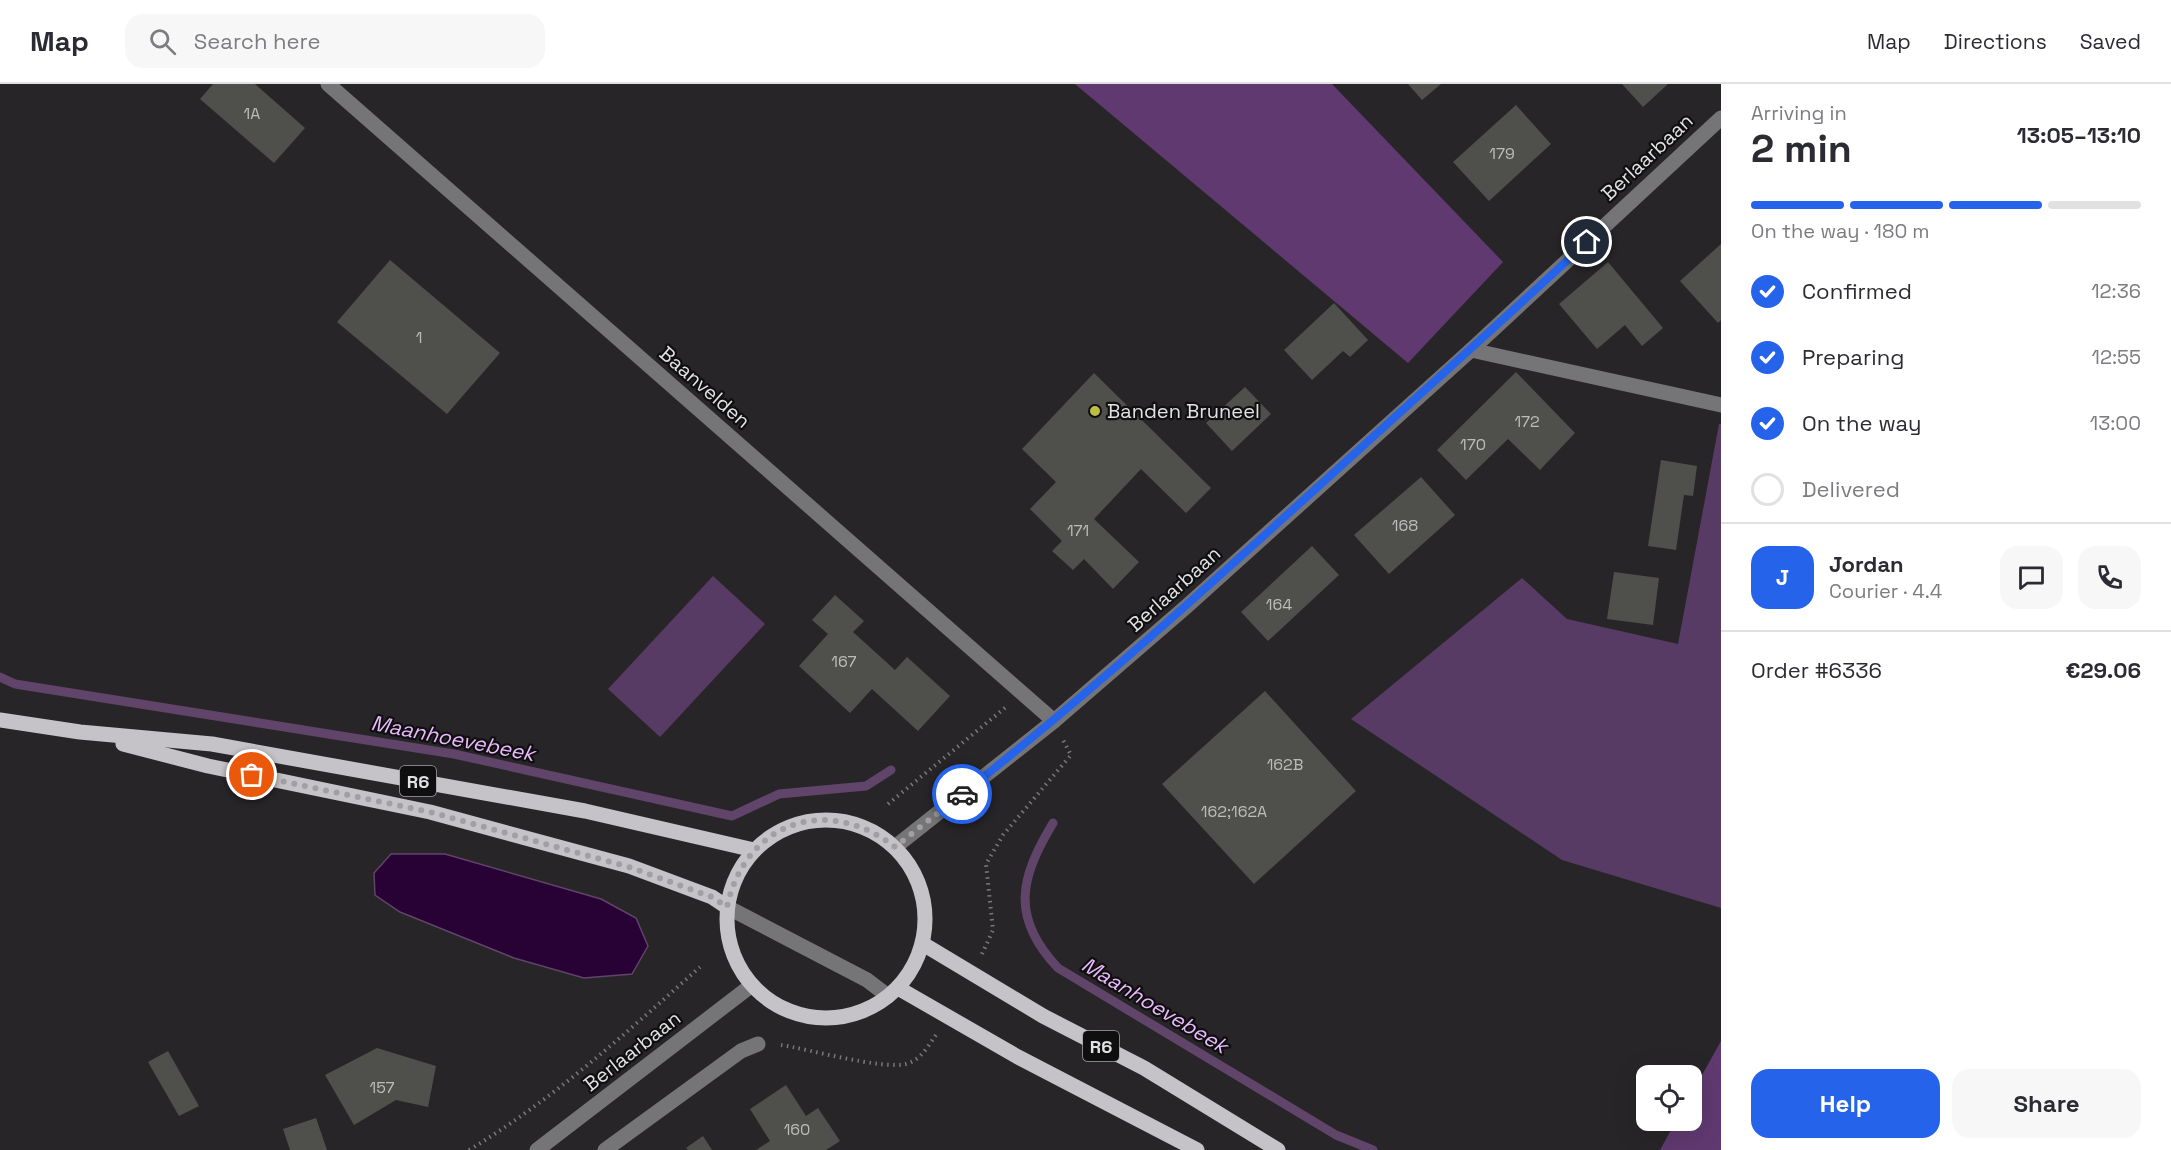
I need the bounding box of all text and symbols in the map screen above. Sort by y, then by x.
search box [125,14,545,68]
text: Map [30,23,89,59]
icon: search [146,25,179,58]
text: Search here [194,27,321,55]
text: Map [1867,28,1911,55]
text: Directions [1944,28,2047,55]
text: Saved [2080,28,2141,55]
text: Arriving in [1751,100,1847,126]
house number: 1A [244,103,260,124]
street label: Berlaarbaan [1596,108,1698,206]
text: 13:05–13:10 [2017,121,2141,149]
text: 2 min [1751,124,1852,173]
house number: 179 [1489,143,1515,164]
pin [1561,216,1612,267]
text: On the way · 180 m [1751,218,1930,244]
icon: home [1570,225,1603,258]
icon: check [1751,275,1784,308]
text: Confirmed [1802,277,1912,305]
text: 12:36 [2091,278,2141,304]
house number: 1 [416,327,422,348]
street label: Baanvelden [654,340,756,434]
icon: check [1751,341,1784,374]
text: Preparing [1802,343,1904,371]
text: 12:55 [2092,344,2141,370]
place label: Banden Bruneel [1107,398,1260,424]
marker: Banden Bruneel [1088,404,1102,418]
icon: check [1751,407,1784,440]
text: On the way [1802,409,1921,437]
text: 13:00 [2090,410,2141,436]
house number: 172 [1514,411,1540,432]
house number: 170 [1460,434,1486,455]
text: Delivered [1802,475,1900,503]
house number: 168 [1392,515,1418,536]
house number: 171 [1067,520,1089,541]
street label: Berlaarbaan [1122,540,1226,638]
button: chat [2000,546,2063,609]
button: phone [2078,546,2141,609]
text: Jordan [1829,550,1904,578]
text: J [1776,563,1789,591]
text: Courier · 4.4 [1829,578,1942,604]
house number: 164 [1266,594,1292,615]
house number: 167 [831,651,857,672]
text: Order #6336 [1751,656,1882,684]
text: €29.06 [2066,656,2141,684]
water label: Maanhoevebeek [369,709,540,768]
pin [226,749,277,800]
house number: 162B [1267,754,1303,775]
icon: bag [235,758,268,791]
courier [932,764,992,824]
road number: R6 [400,766,436,796]
icon: car [946,778,979,811]
house number: 162;162A [1201,801,1267,822]
water label: Maanhoevebeek [1077,951,1235,1061]
street label: Berlaarbaan [578,1005,686,1097]
road number: R6 [1083,1031,1119,1061]
map controls [1636,1065,1702,1131]
button: locate [1636,1065,1702,1131]
button: Help [1751,1069,1940,1138]
button: Share [1952,1069,2141,1138]
house number: 157 [369,1077,395,1098]
house number: 160 [784,1119,810,1140]

